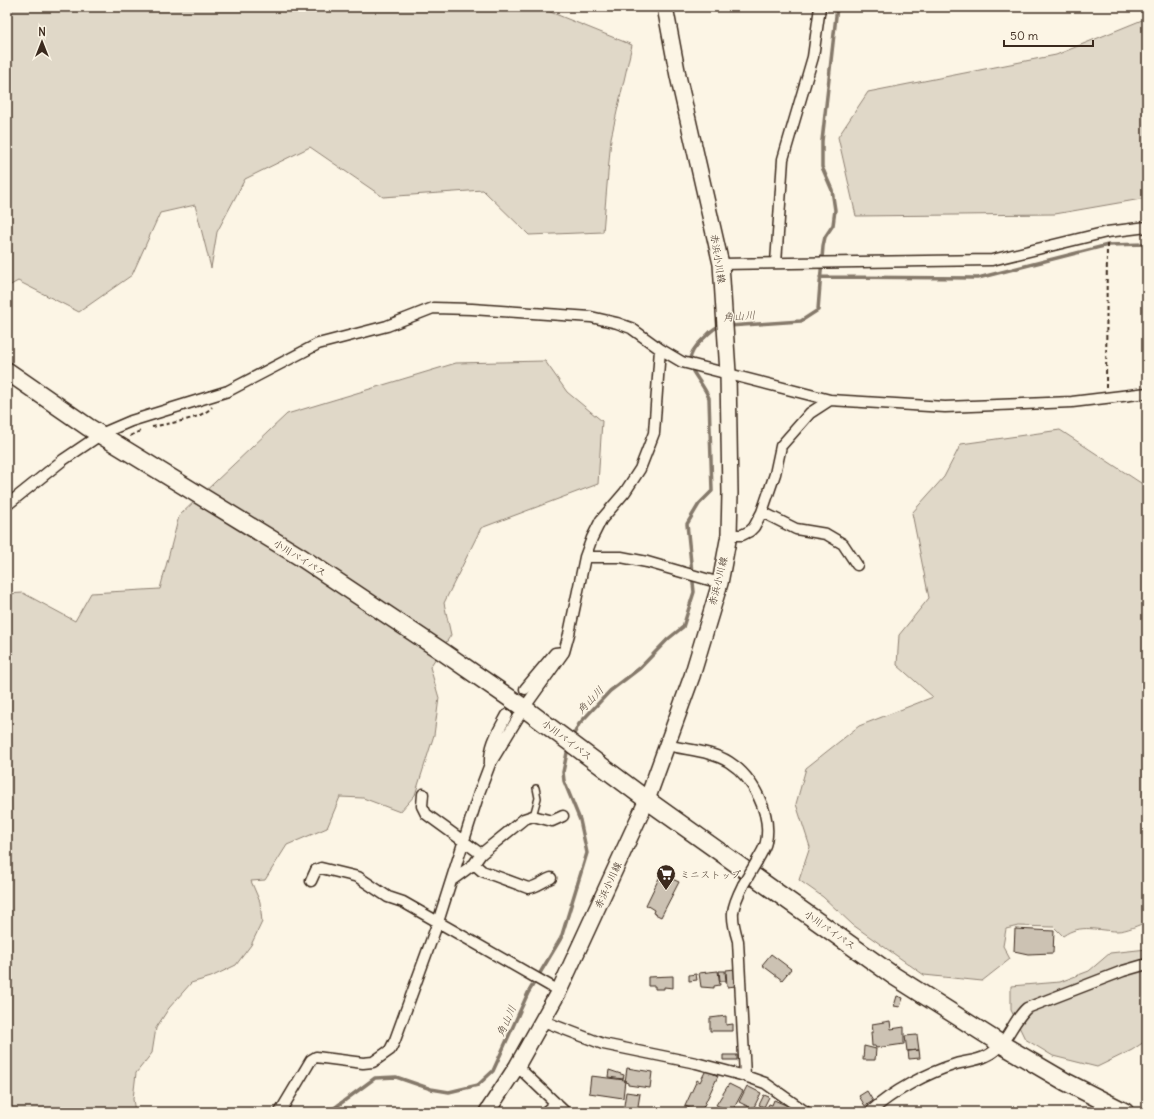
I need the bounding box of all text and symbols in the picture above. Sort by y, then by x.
north arrow [22,22,62,62]
scale bar [1004,22,1093,48]
text: N [38,25,46,39]
text: 50 m [1010,28,1039,43]
street label: 赤浜小川線 [708,233,728,285]
water label: 角山川 [722,308,756,324]
street label: 小川バイパス [271,537,329,579]
street label: 赤浜小川線 [706,555,730,607]
water label: 角山川 [574,683,606,717]
street label: 小川バイパス [539,717,595,763]
street label: 赤浜小川線 [592,860,624,910]
supermarket icon: ミニストップ [655,863,677,891]
place label: ミニストップ [680,868,741,881]
street label: 小川バイパス [802,908,858,952]
water label: 角山川 [493,1003,519,1039]

